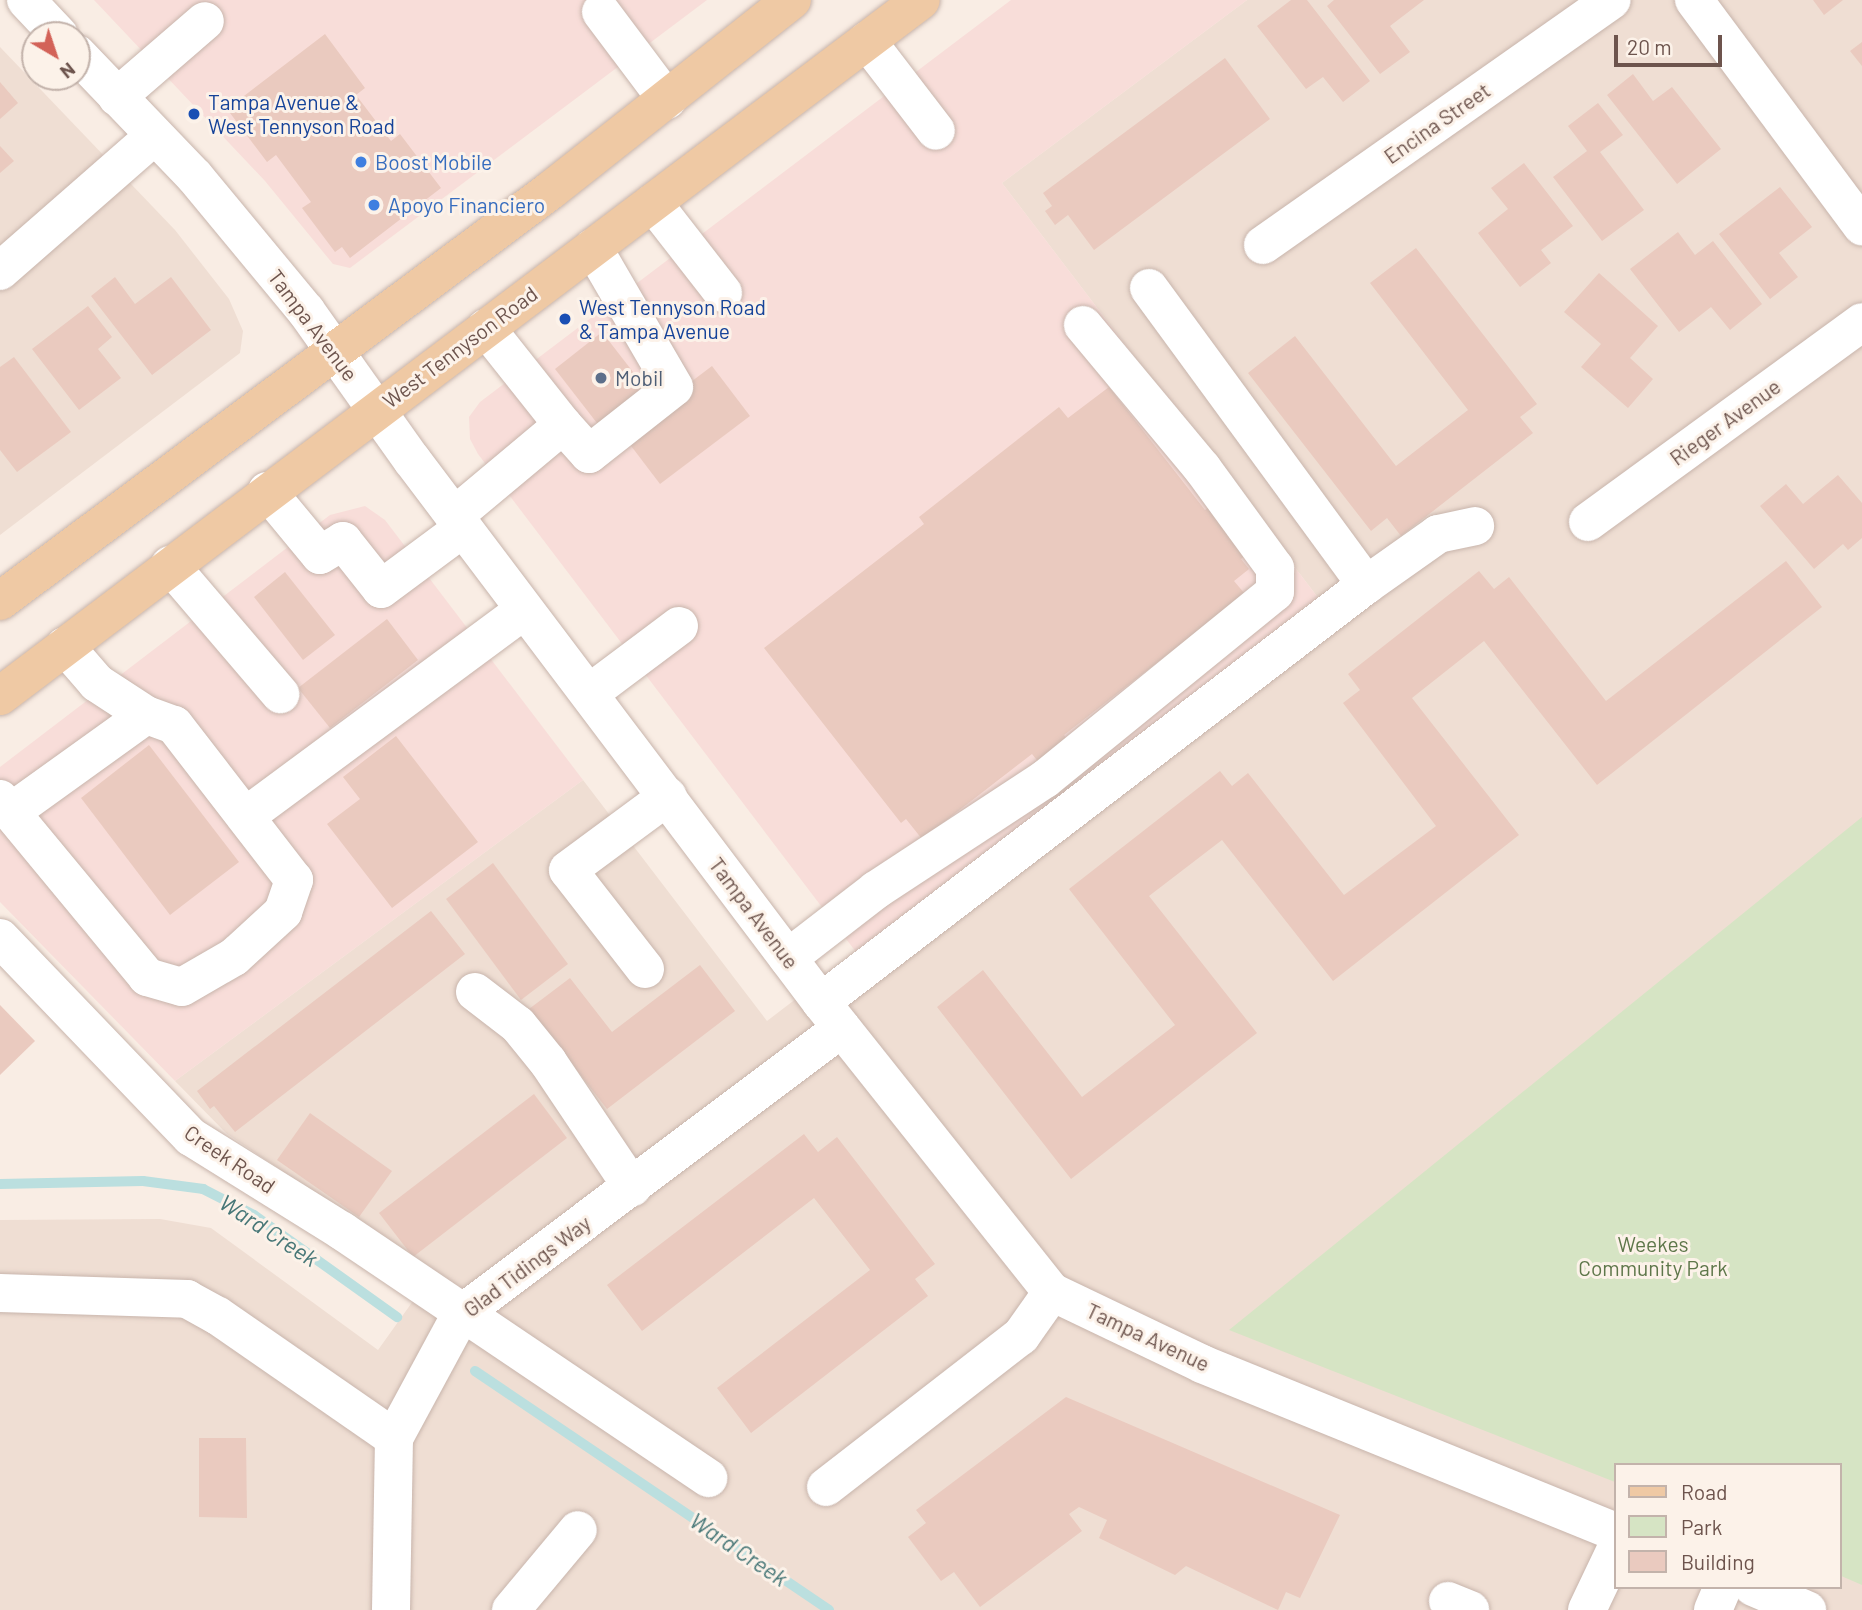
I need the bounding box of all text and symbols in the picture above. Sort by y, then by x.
north arrow [21,21,91,91]
scale bar [1617,21,1726,65]
text: 20 m [1627,34,1672,59]
text: N [56,58,80,84]
street label: Encina Street [1379,77,1495,169]
place label: Tampa Avenue & West Tennyson Road [208,89,395,139]
marker: Tampa Avenue & West Tennyson Road [186,106,202,122]
place label: Boost Mobile [375,149,492,175]
marker: Boost Mobile [353,154,369,170]
place label: Apoyo Financiero [388,192,545,218]
marker: Apoyo Financiero [366,197,382,213]
street label: Tampa Avenue [263,264,363,386]
street label: West Tennyson Road [378,281,542,413]
place label: West Tennyson Road & Tampa Avenue [579,294,766,344]
marker: West Tennyson Road & Tampa Avenue [557,311,573,327]
place label: Mobil [615,365,663,391]
marker: Mobil [593,370,609,386]
street label: Rieger Avenue [1665,373,1785,471]
street label: Tampa Avenue [704,852,804,974]
street label: Creek Road [180,1120,280,1198]
water label: Ward Creek [215,1188,323,1272]
street label: Glad Tidings Way [459,1210,595,1322]
park label: Weekes Community Park [1578,1231,1728,1281]
street label: Tampa Avenue [1082,1297,1214,1377]
legend [1614,1463,1841,1589]
text: Road [1681,1479,1727,1504]
water label: Ward Creek [685,1506,793,1592]
text: Park [1681,1514,1722,1539]
text: Building [1681,1549,1755,1574]

